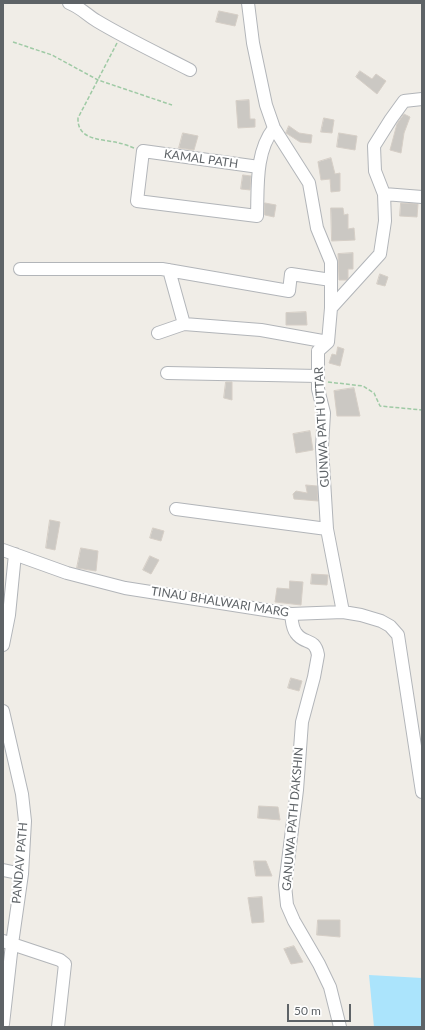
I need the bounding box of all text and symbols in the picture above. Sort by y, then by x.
street label: KAMAL PATH [163,147,239,171]
street label: GUNWA PATH UTTAR [312,366,332,488]
street label: TINAU BHALWARI MARG [150,584,290,620]
street label: GANUWA PATH DAKSHIN [280,747,306,891]
street label: PANDAV PATH [9,822,31,904]
scale bar [289,996,353,1022]
text: 50 m [294,1003,321,1018]

